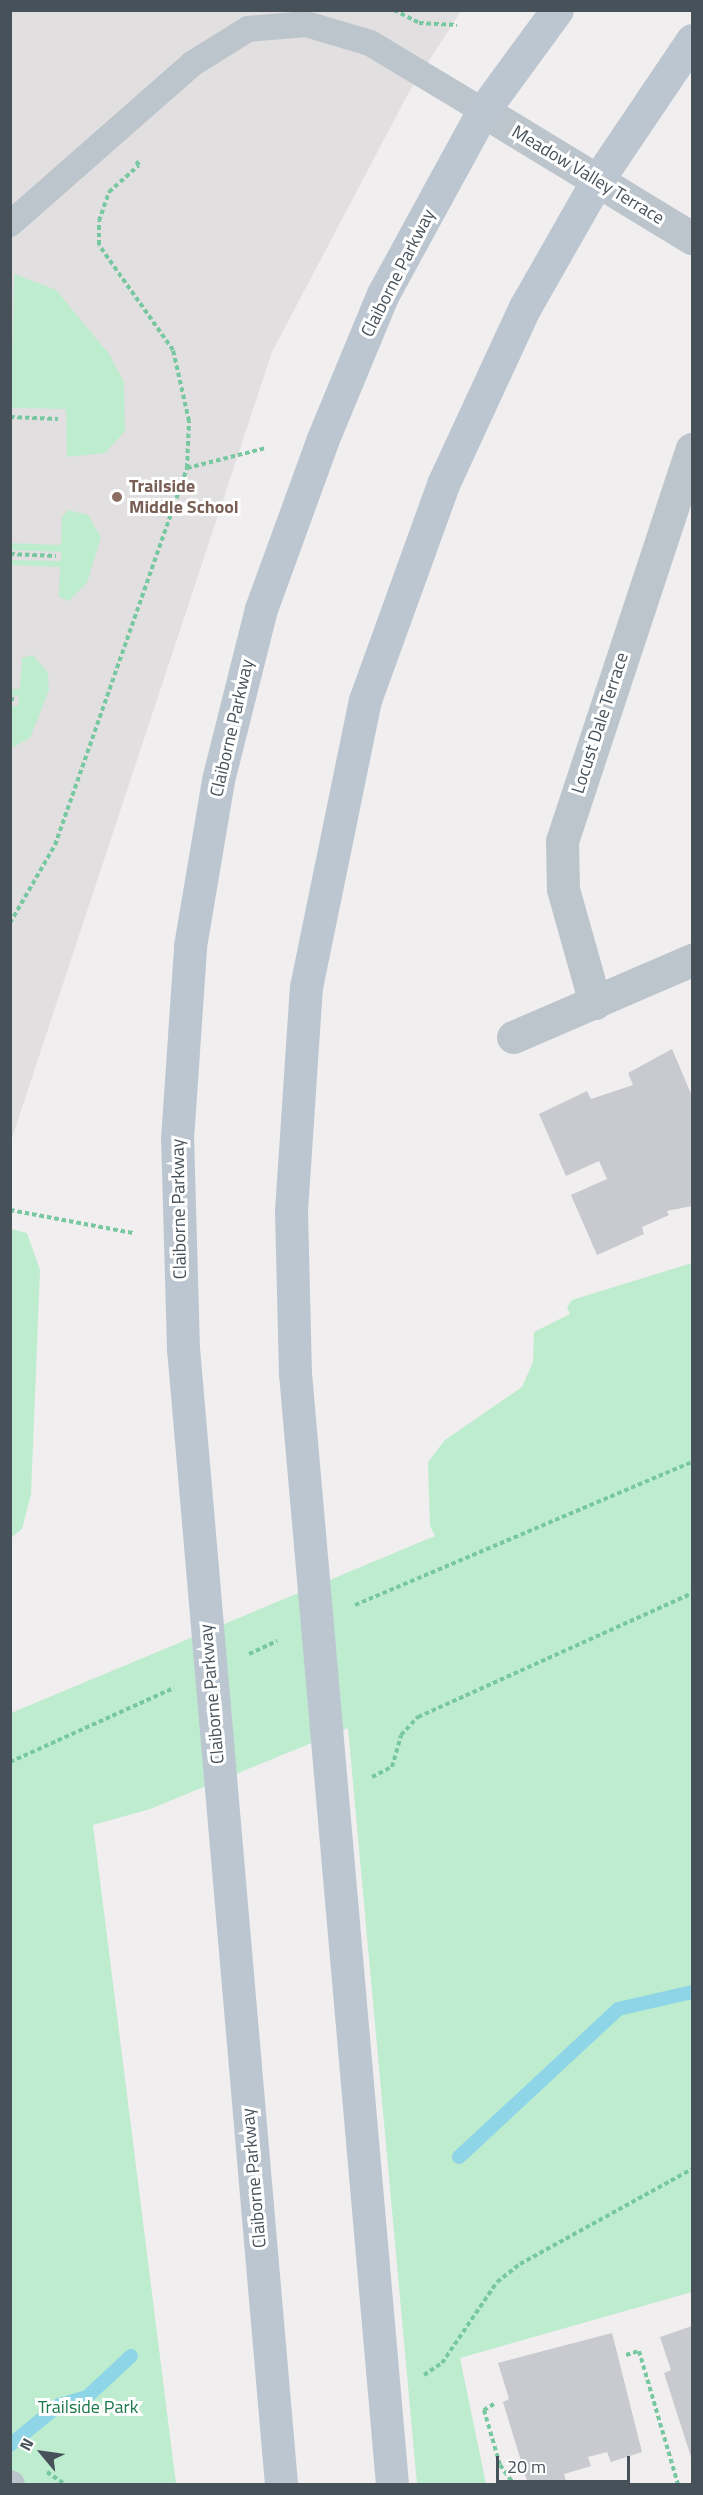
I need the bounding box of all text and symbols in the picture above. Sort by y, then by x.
street label: Meadow Valley Terrace [508,121,668,229]
street label: Claiborne Parkway [356,205,440,341]
place label: Trailside Middle School [129,476,239,518]
marker: Trailside Middle School [110,490,124,504]
street label: Locust Dale Terrace [567,650,633,796]
street label: Claiborne Parkway [206,657,258,799]
street label: Claiborne Parkway [167,1139,191,1279]
street label: Claiborne Parkway [195,1623,229,1765]
street label: Claiborne Parkway [237,2107,271,2249]
park label: Trailside Park [38,2396,138,2418]
north arrow [12,2423,72,2483]
text: N [13,2434,39,2455]
scale bar [499,2444,632,2482]
text: 20 m [507,2453,546,2480]

